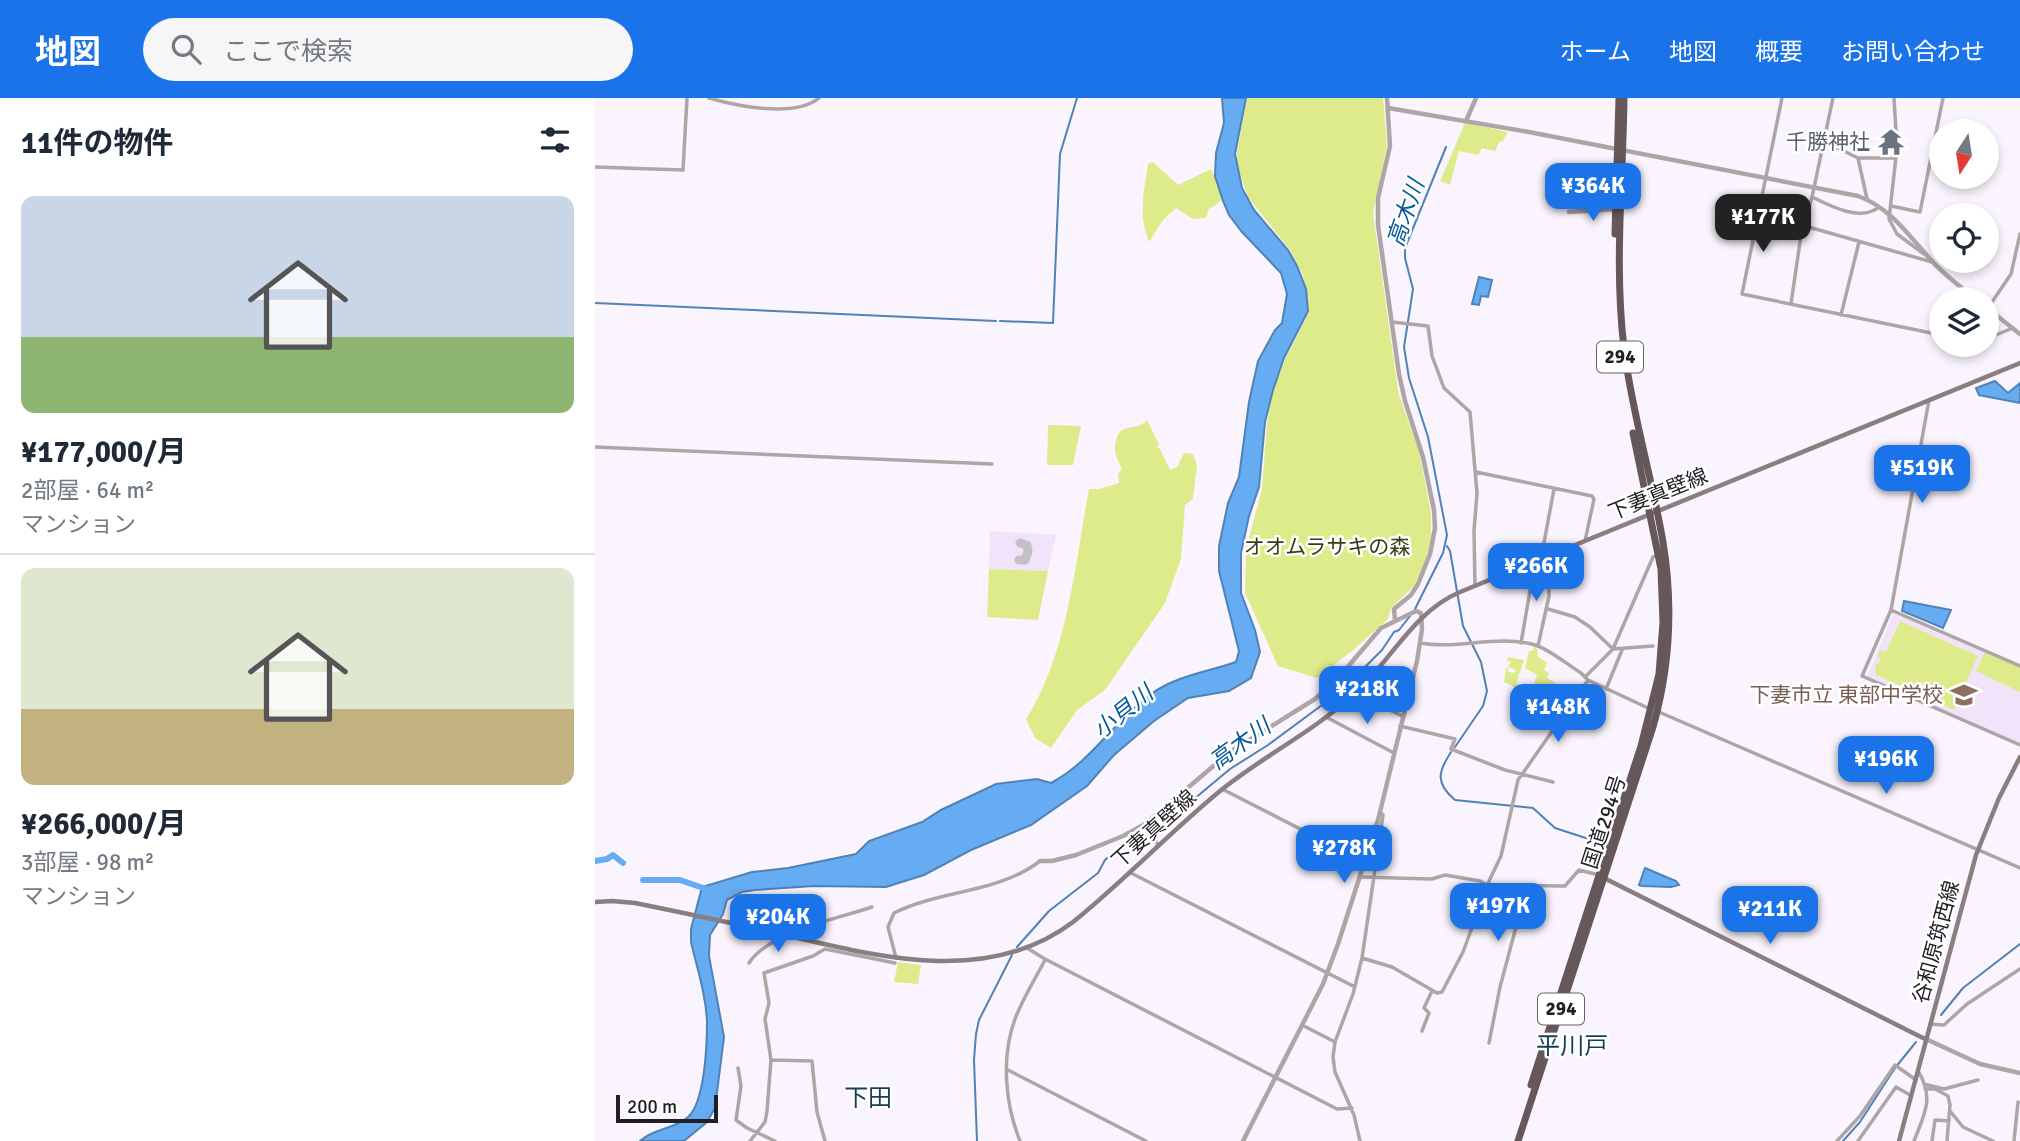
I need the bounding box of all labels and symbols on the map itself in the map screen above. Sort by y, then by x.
north arrow [1929,119,1999,189]
temple icon: 千勝神社 [1876,127,1906,157]
place label: 千勝神社 [1786,129,1870,155]
pin: ¥364K [1544,164,1642,223]
water label: 高木川 [1381,173,1432,250]
pin: ¥177K [1714,194,1812,254]
road number: 294 [1597,342,1643,372]
pin: ¥519K [1873,446,1971,505]
street label: 下妻真壁線 [1604,462,1712,526]
park label: オオムラサキの森 [1244,534,1410,560]
pin: ¥266K [1487,544,1585,603]
pin: ¥218K [1318,666,1416,726]
water label: 小貝川 [1087,677,1161,745]
school or university icon: 下妻市立 東部中学校 [1949,680,1979,710]
place label: 下妻市立 東部中学校 [1749,682,1943,708]
pin: ¥148K [1509,684,1607,744]
water label: 高木川 [1204,710,1279,776]
pin: ¥196K [1837,736,1935,796]
street label: 国道294号 [1577,772,1631,872]
street label: 下妻真壁線 [1106,784,1202,874]
pin: ¥278K [1295,826,1393,885]
street label: 谷和原筑西線 [1907,878,1965,1006]
pin: ¥197K [1449,884,1547,943]
pin: ¥211K [1721,886,1819,946]
pin: ¥204K [729,894,827,954]
road number: 294 [1538,994,1584,1024]
district label: 平川戸 [1536,1031,1608,1061]
district label: 下田 [844,1083,892,1113]
scale bar [616,1092,717,1124]

